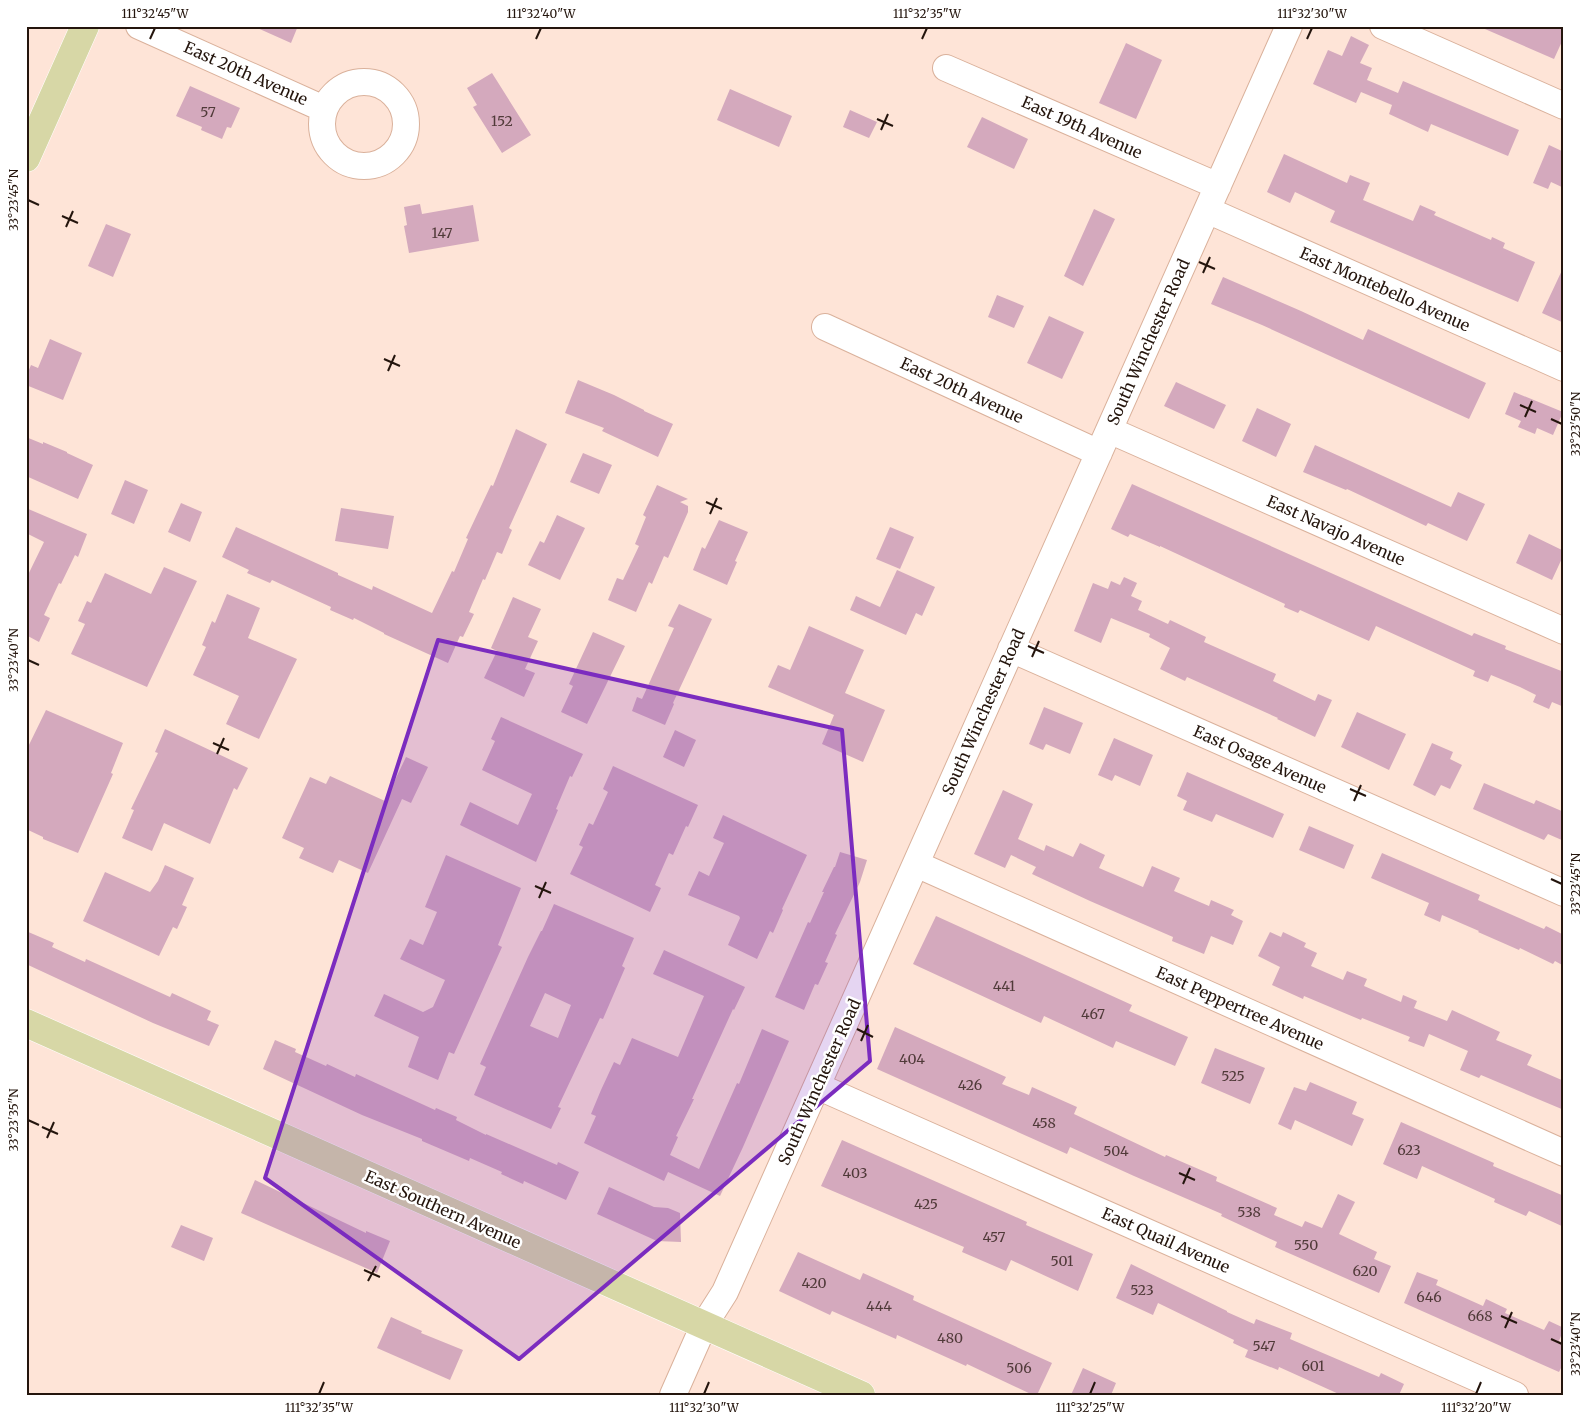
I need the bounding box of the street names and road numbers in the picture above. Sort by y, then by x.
street label: East 20th Avenue [181,37,311,109]
street label: East 19th Avenue [1019,91,1145,163]
street label: East Montebello Avenue [1297,242,1473,336]
street label: South Winchester Road [1102,255,1194,428]
street label: East 20th Avenue [897,353,1027,427]
street label: East Navajo Avenue [1264,491,1408,569]
street label: South Winchester Road [937,625,1029,798]
street label: East Osage Avenue [1190,721,1330,797]
street label: East Peppertree Avenue [1153,962,1327,1054]
street label: South Winchester Road [773,995,865,1168]
street label: East Southern Avenue [362,1166,524,1252]
street label: East Quail Avenue [1099,1203,1233,1277]

